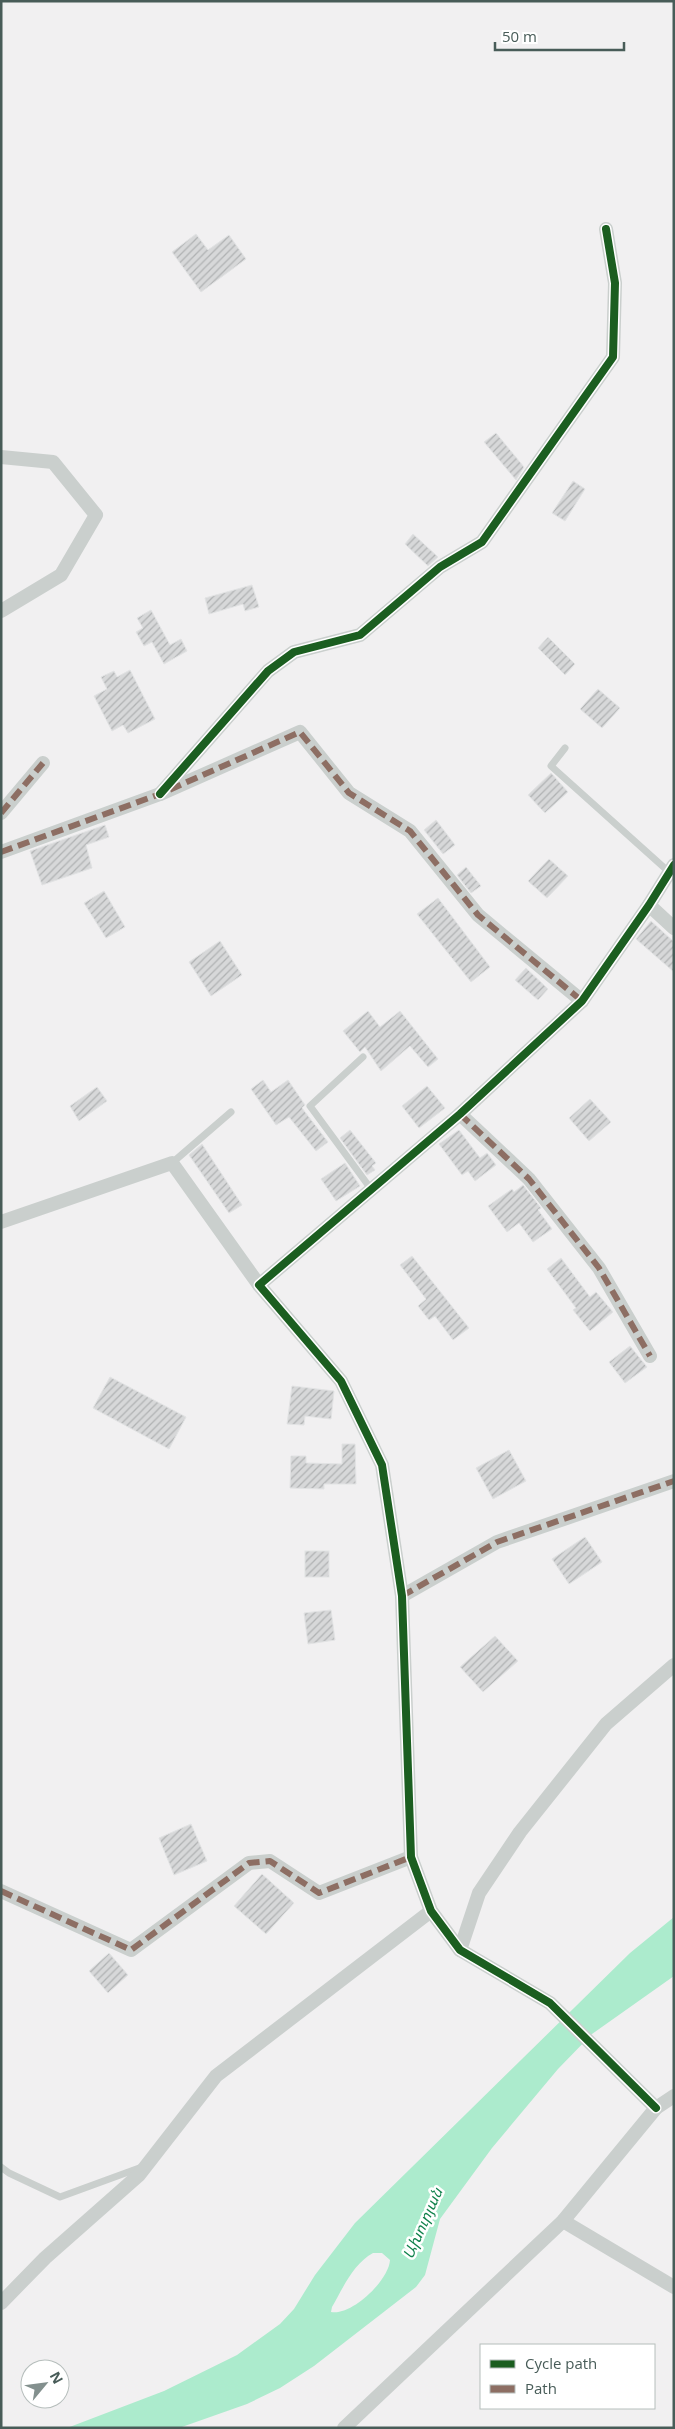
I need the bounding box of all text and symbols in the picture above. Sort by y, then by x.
scale bar [495,20,624,52]
text: 50 m [502,26,537,46]
water label: Ախուրյան [397,2183,447,2262]
legend [480,2344,655,2409]
text: Cycle path [525,2353,597,2373]
north arrow [20,2359,70,2409]
text: N [46,2368,68,2387]
text: Path [525,2378,557,2398]

